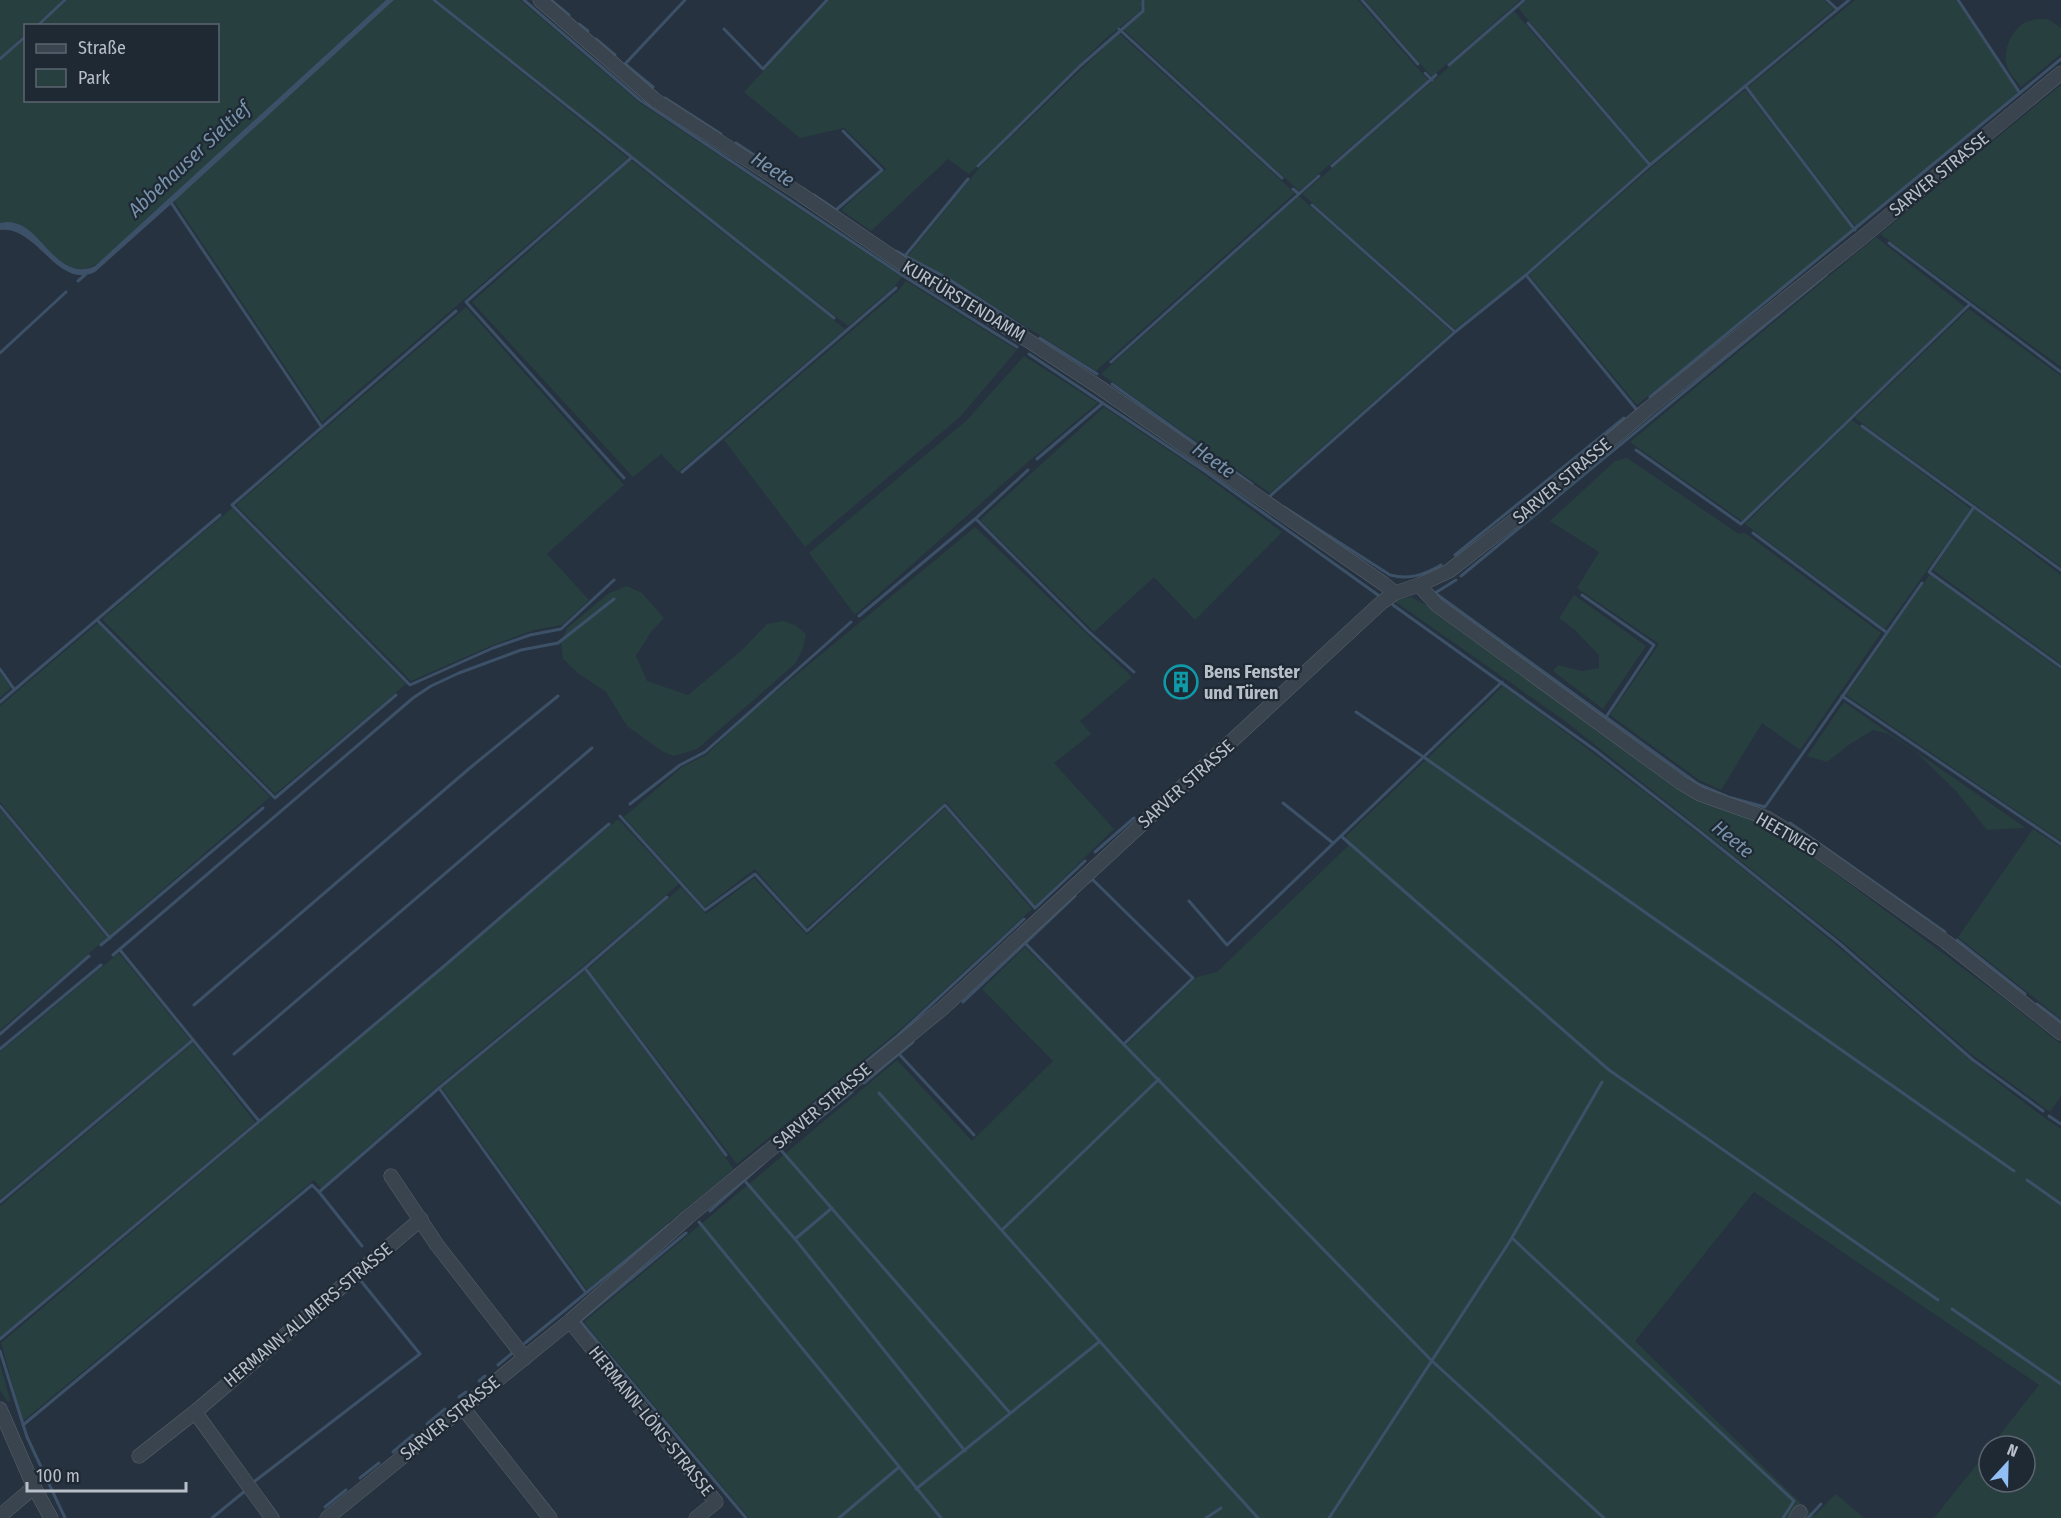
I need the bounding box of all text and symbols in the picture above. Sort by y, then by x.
legend [24,24,219,102]
text: Straße [78,37,126,59]
text: Park [78,67,111,89]
water label: Abbehauser Sieltief [122,94,257,222]
street label: SARVER STRASSE [1885,127,1993,221]
water label: Heete [747,146,799,192]
street label: KURFÜRSTENDAMM [899,256,1029,346]
street label: SARVER STRASSE [1508,433,1616,529]
water label: Heete [1188,437,1240,483]
place label: Bens Fenster und Türen [1204,661,1300,704]
building icon: Bens Fenster und Türen [1163,664,1199,700]
street label: SARVER STRASSE [1133,735,1239,833]
street label: HEETWEG [1752,807,1822,861]
water label: Heete [1707,815,1759,863]
street label: SARVER STRASSE [768,1058,876,1154]
street label: HERMANN-ALLMERS-STRASSE [219,1238,397,1392]
street label: HERMANN-LÖNS-STRASSE [584,1342,718,1500]
street label: SARVER STRASSE [396,1371,504,1465]
north arrow [1977,1434,2037,1494]
text: N [2004,1440,2020,1461]
scale bar [27,1455,186,1493]
text: 100 m [36,1465,80,1487]

